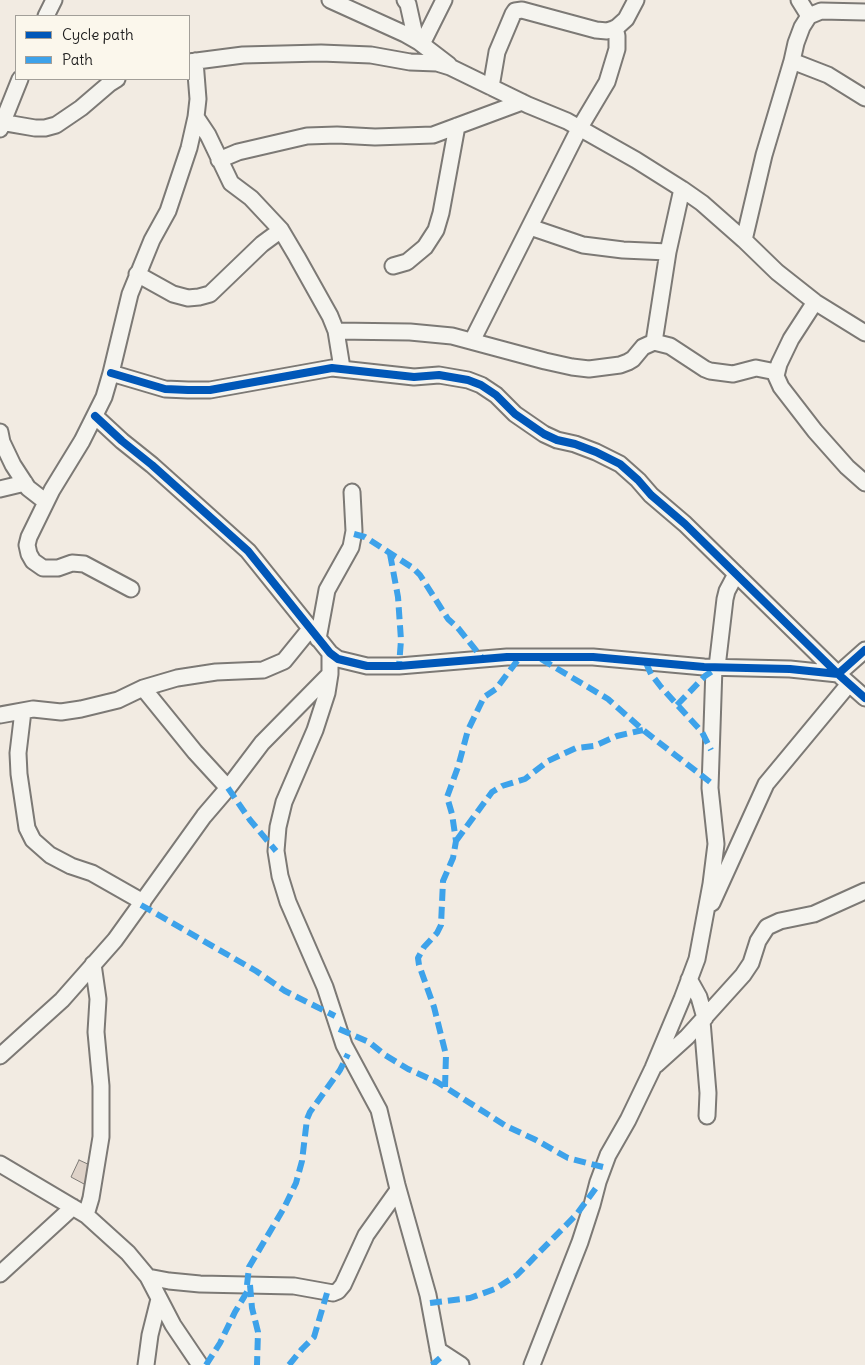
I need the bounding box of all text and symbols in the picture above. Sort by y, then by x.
legend [15,15,190,80]
text: Cycle path [62,25,134,44]
text: Path [62,50,93,69]

